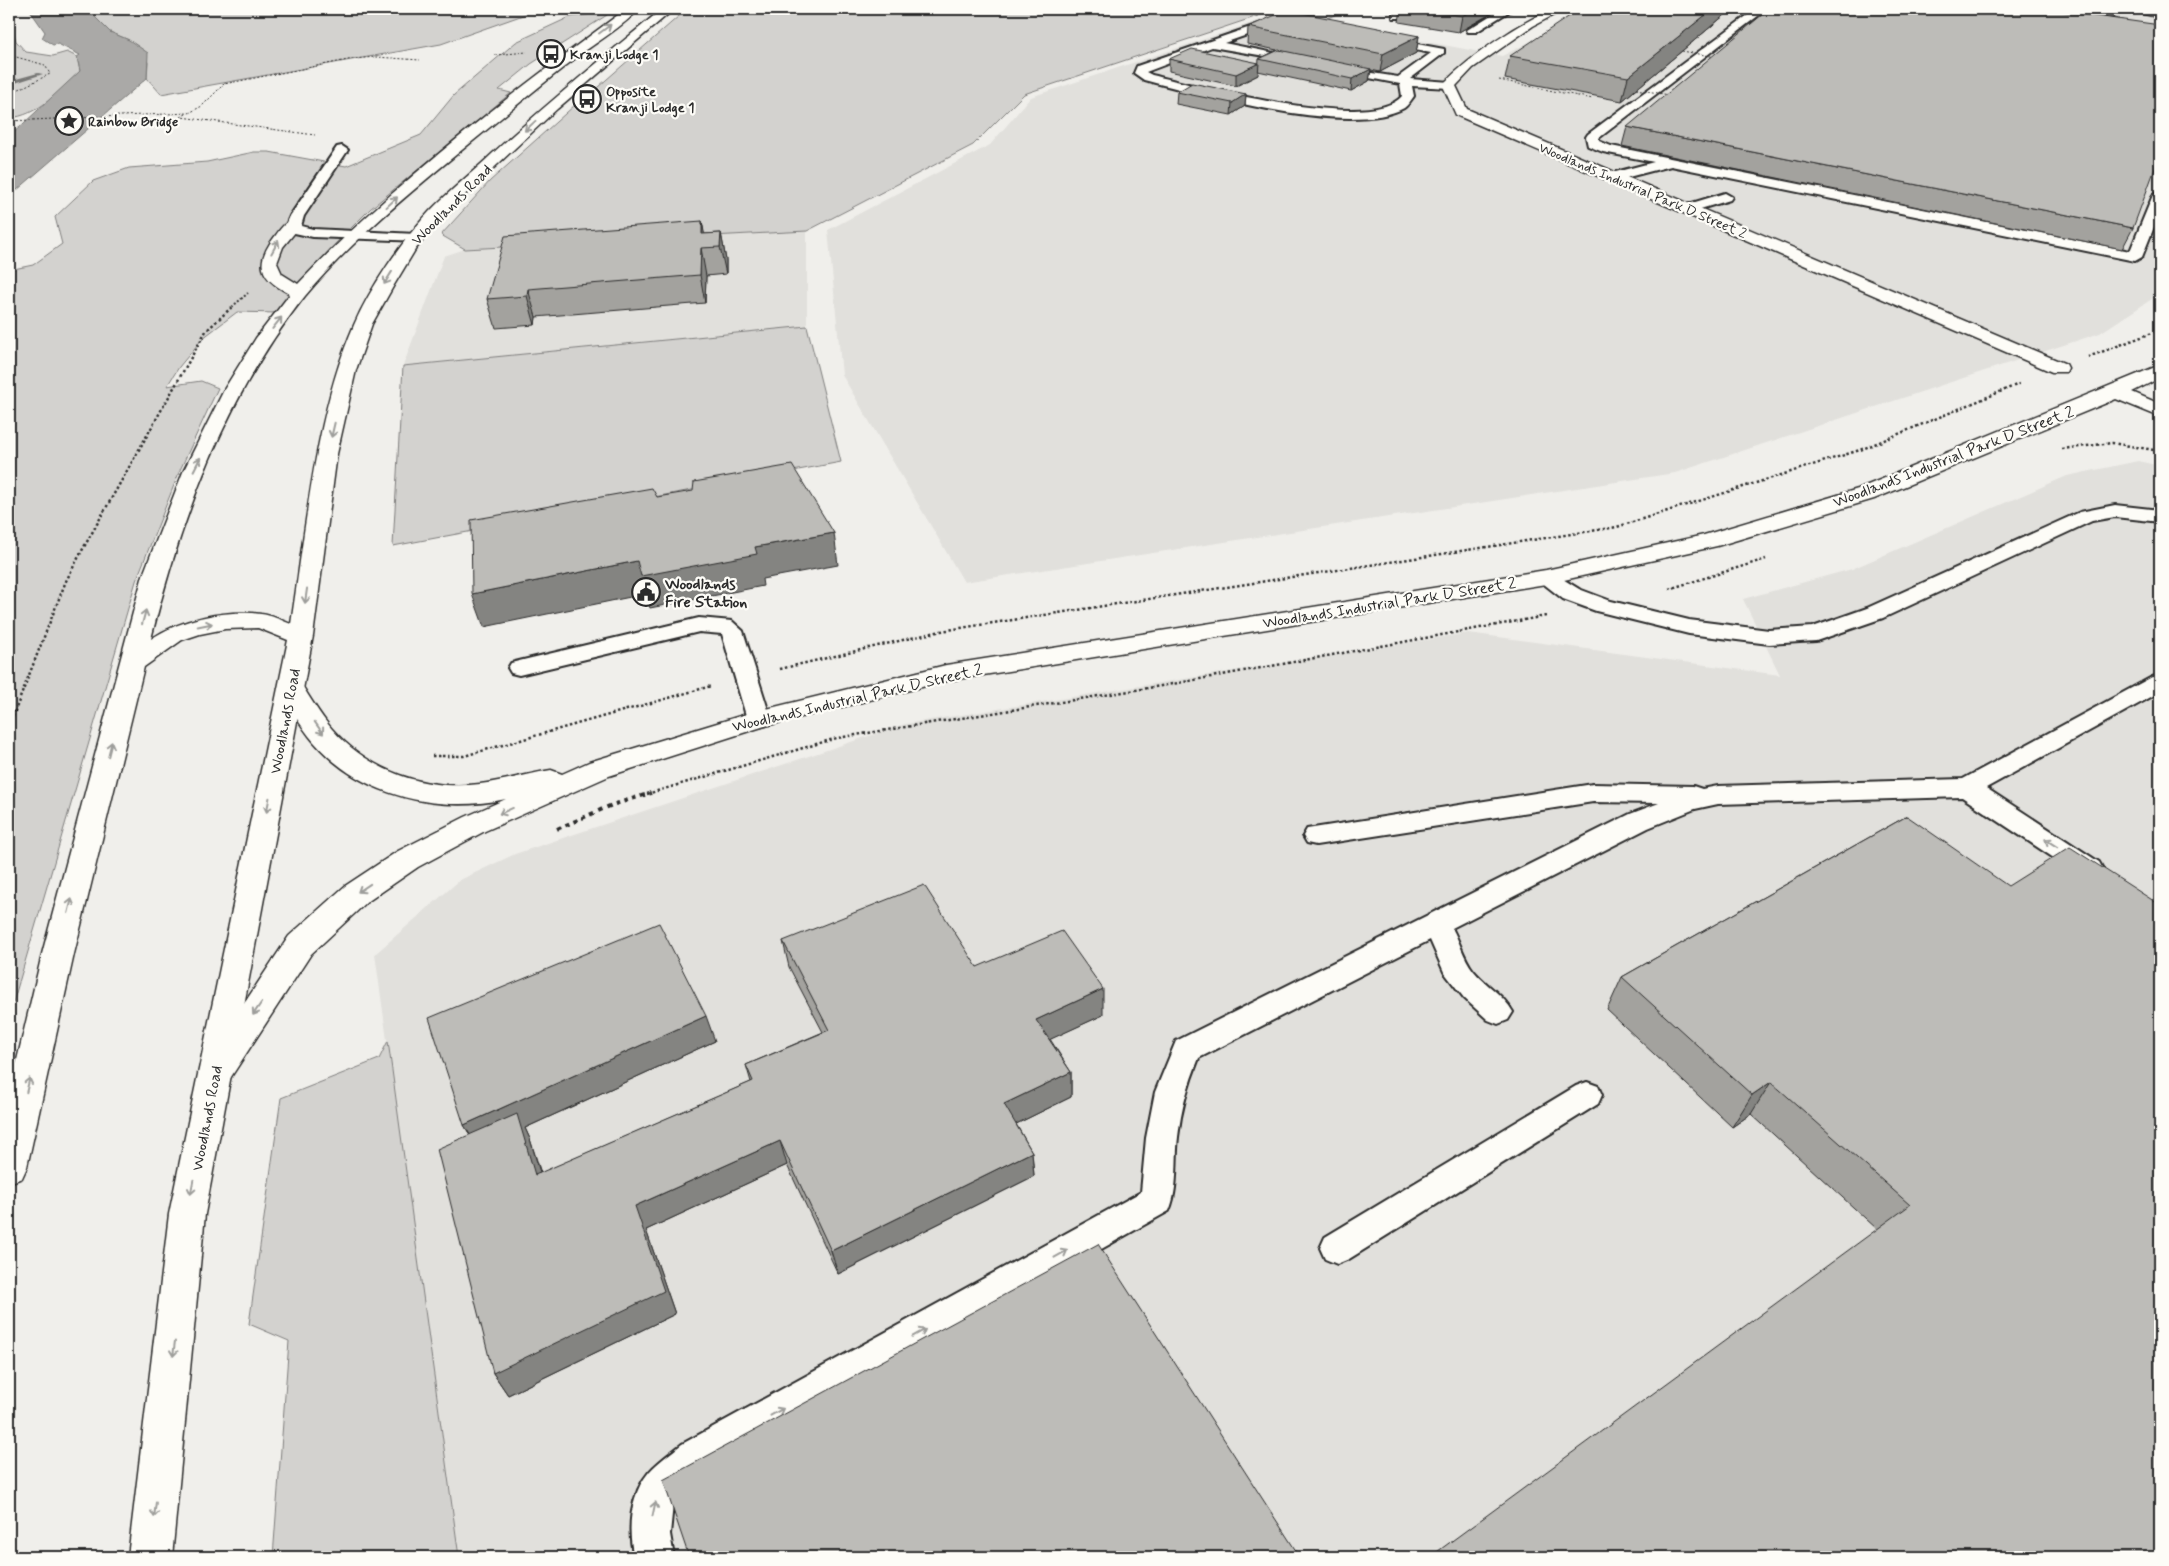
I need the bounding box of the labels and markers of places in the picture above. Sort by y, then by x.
bus stop icon: Kranji Lodge 1 [536,39,566,69]
place label: Kranji Lodge 1 [570,46,659,65]
place label: Opposite Kranji Lodge 1 [606,83,695,118]
bus stop icon: Opposite Kranji Lodge 1 [572,84,602,114]
place icon: Rainbow Bridge [54,106,84,136]
place label: Rainbow Bridge [88,113,178,134]
place label: Woodlands Fire Station [664,574,747,613]
public building icon: Woodlands Fire Station [631,577,661,607]

